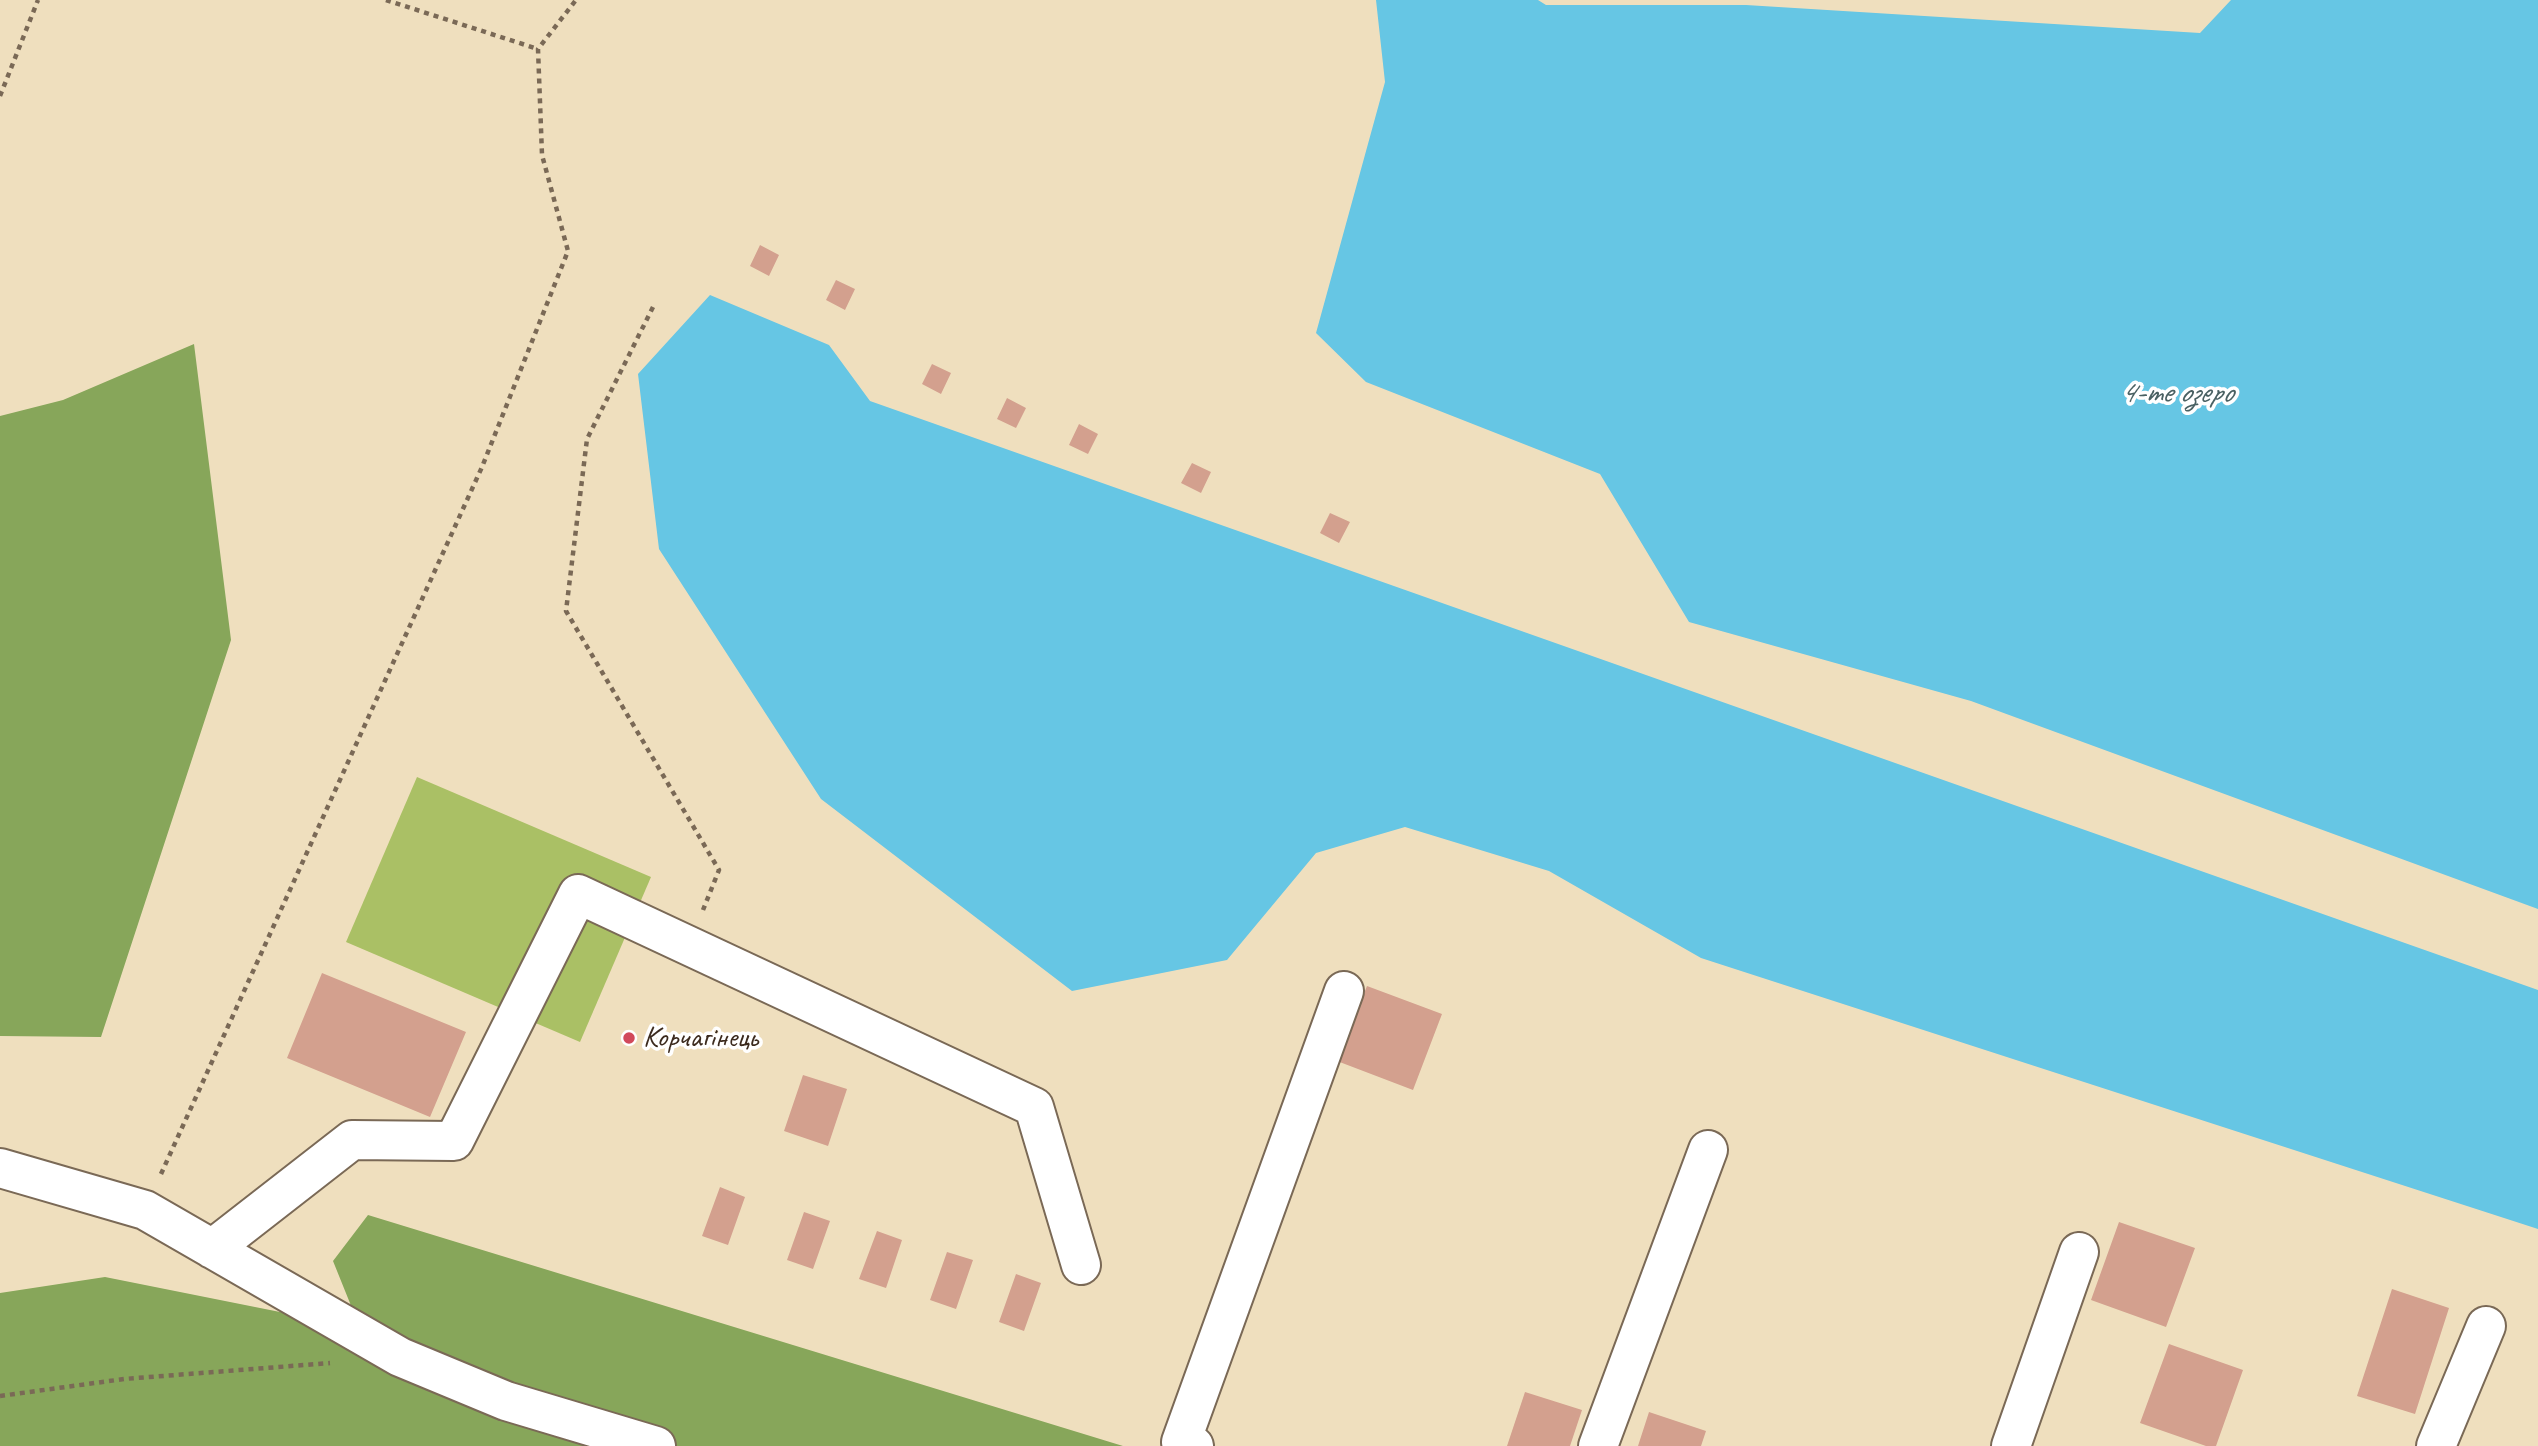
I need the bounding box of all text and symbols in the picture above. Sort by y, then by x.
water label: 4-те озеро [2120,375,2232,413]
place label: Корчагінець [643,1020,758,1056]
marker: Корчагінець [621,1030,637,1046]

